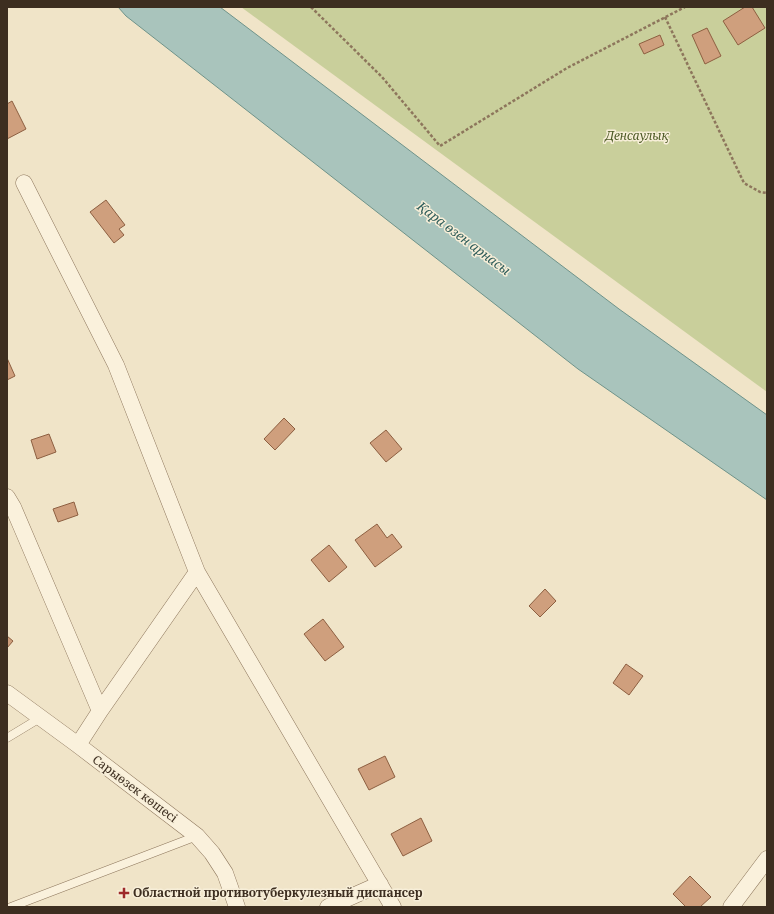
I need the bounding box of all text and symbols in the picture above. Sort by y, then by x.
park label: Денсаулық [603,127,670,144]
water label: Қара өзен арнасы [413,196,514,279]
street label: Сарыөзек көшесі [89,751,181,826]
place label: Областной противотуберкулезный диспансер [133,884,423,901]
marker: Областной противотуберкулезный диспансер [118,887,130,899]

